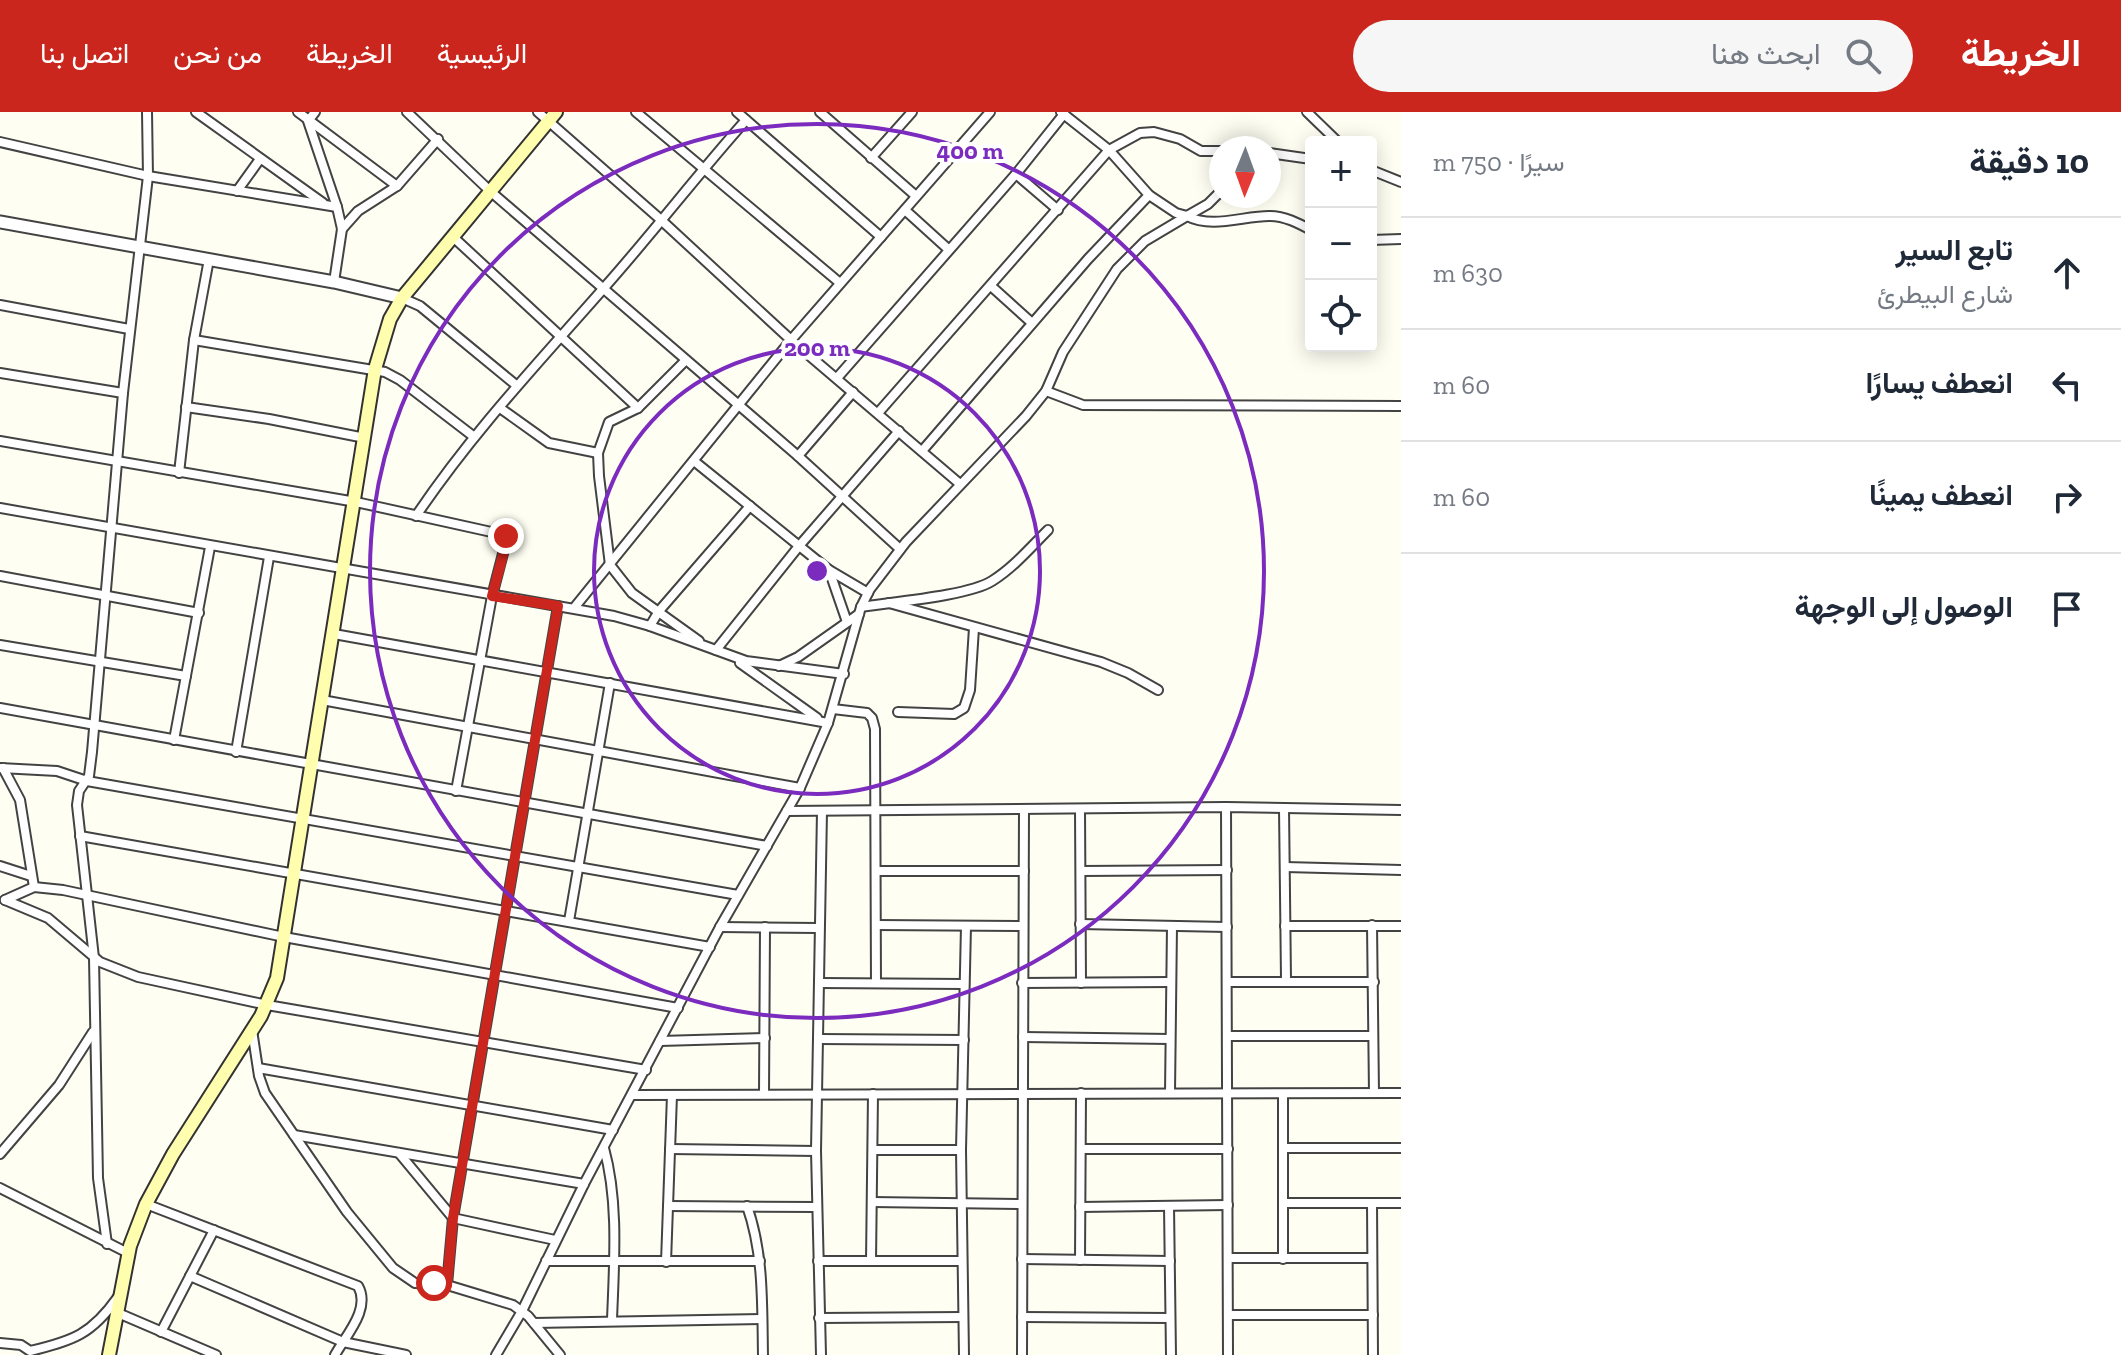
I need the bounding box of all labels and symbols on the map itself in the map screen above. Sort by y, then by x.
text: 400 m [937,136,1003,165]
north arrow [1209,136,1281,208]
text: 200 m [784,333,850,362]
route end [488,518,524,554]
centre of rings [803,557,831,585]
route start [416,1265,452,1301]

